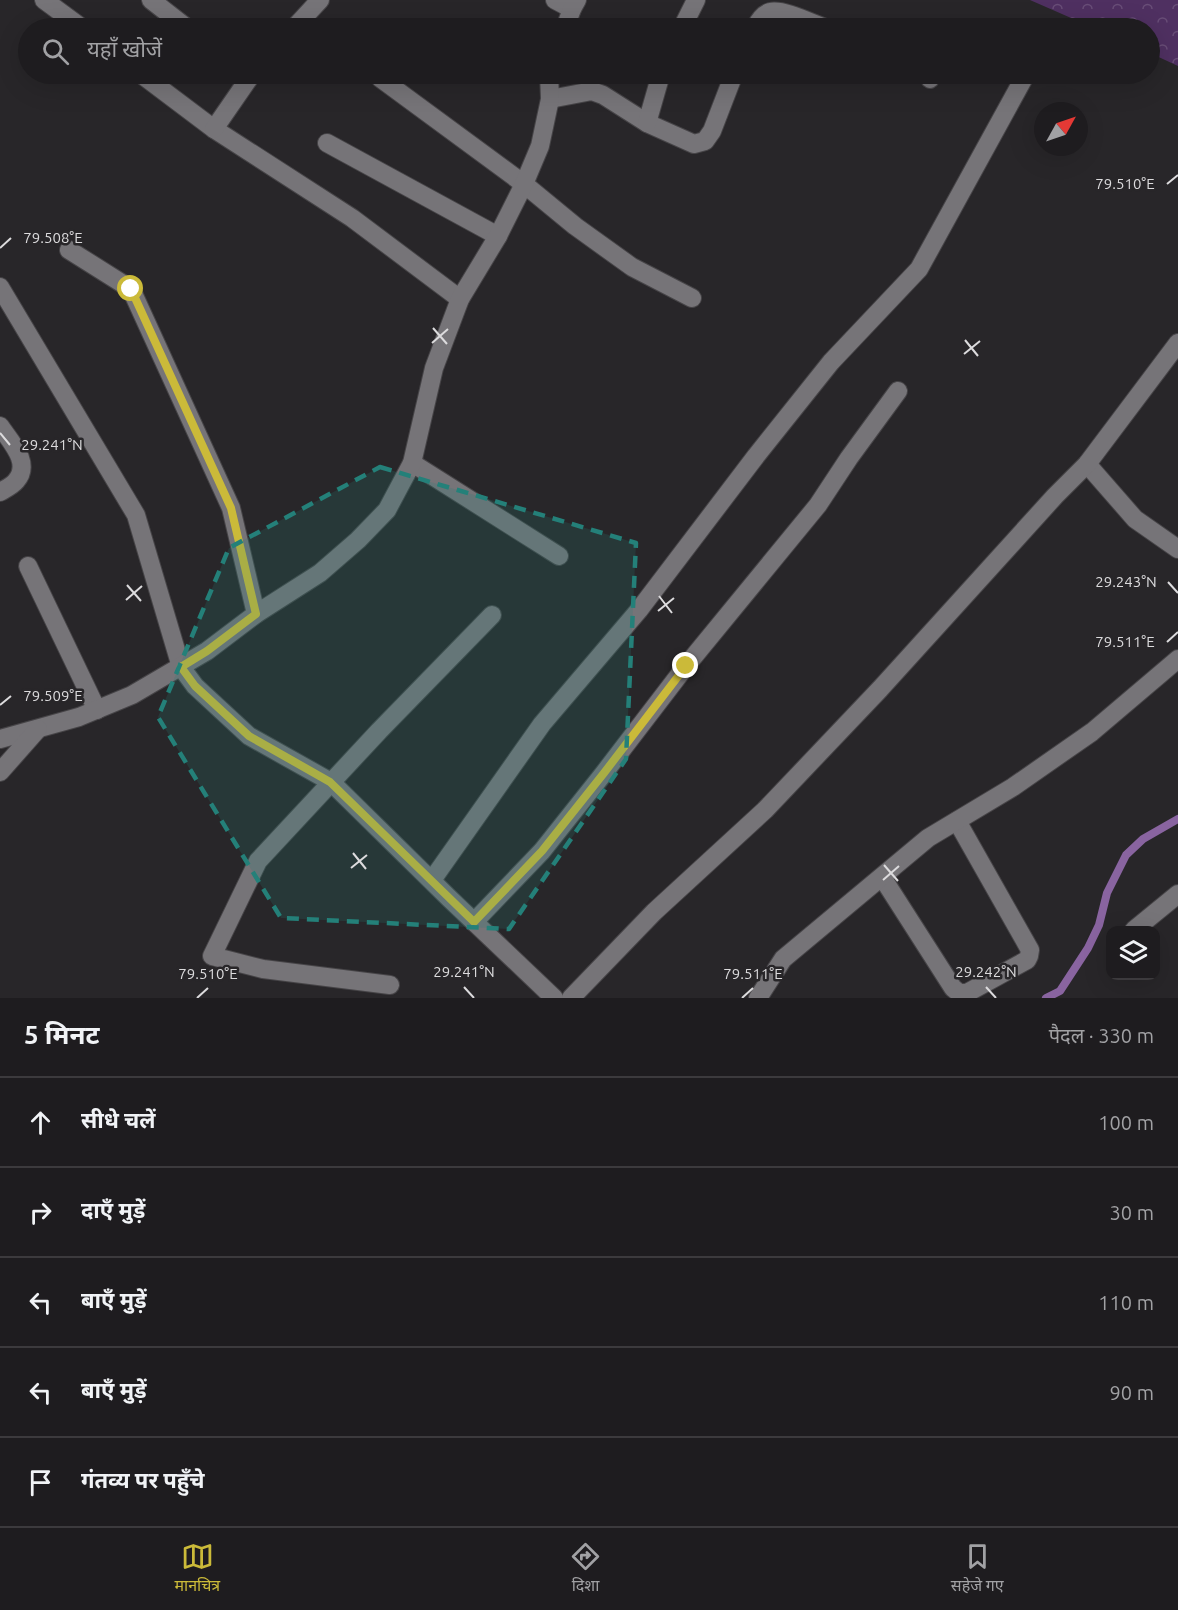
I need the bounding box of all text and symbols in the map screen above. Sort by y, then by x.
search box [18,18,1160,84]
icon: search [39,35,72,68]
text: यहाँ खोजें [87,36,162,61]
north arrow [1034,102,1088,156]
text: 79.510°E [1095,175,1155,192]
text: 79.508°E [23,229,83,246]
route start [117,275,143,301]
text: 29.241°N [21,436,83,453]
text: 29.243°N [1095,573,1157,590]
text: 79.511°E [1095,633,1155,650]
route end [672,652,698,678]
text: 79.509°E [23,687,83,704]
map controls [1106,926,1160,980]
button: layers [1106,926,1160,980]
text: 29.241°N [433,963,495,980]
text: 29.242°N [955,963,1017,980]
text: 79.510°E [178,965,238,982]
text: 79.511°E [723,965,783,982]
text: 5 मिनट [24,1020,99,1049]
text: पैदल · 330 m [1049,1024,1154,1047]
icon: ahead [24,1106,57,1139]
text: सीधे चलें [81,1107,156,1132]
text: 100 m [1098,1111,1154,1134]
icon: right [24,1196,57,1229]
text: दाएँ मुड़ें [81,1197,145,1222]
text: 30 m [1110,1201,1154,1224]
icon: left [24,1286,57,1319]
text: बाएँ मुड़ें [81,1287,147,1312]
text: 110 m [1098,1291,1154,1314]
icon: left [24,1376,57,1409]
text: बाएँ मुड़ें [81,1377,147,1402]
text: 90 m [1110,1381,1154,1404]
icon: arrive [24,1466,57,1499]
text: गंतव्य पर पहुँचे [81,1467,205,1492]
tab: मानचित्र [174,1540,220,1598]
tab: दिशा [569,1540,602,1598]
tab: सहेजे गए [951,1540,1004,1598]

